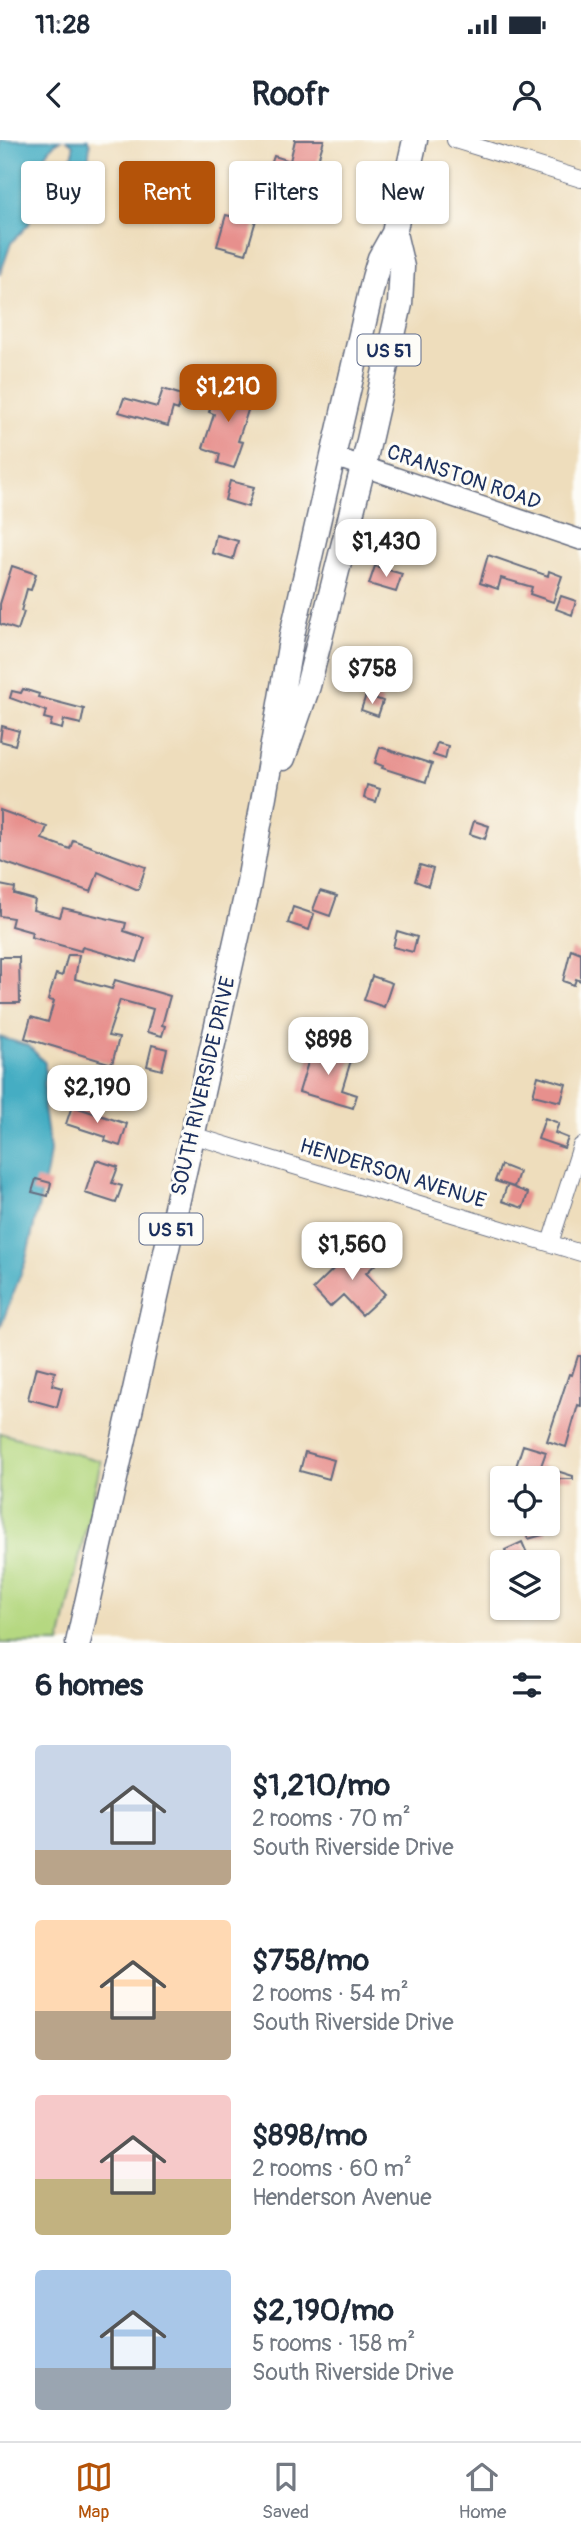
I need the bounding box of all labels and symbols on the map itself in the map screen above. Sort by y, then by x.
road number: US 51 [358,334,420,366]
pin: $1,210 [171,364,285,424]
street label: CRANSTON ROAD [383,438,544,516]
pin: $1,430 [329,520,443,579]
pin: $758 [331,646,413,706]
street label: SOUTH RIVERSIDE DRIVE [165,974,242,1198]
pin: $898 [287,1018,369,1077]
pin: $2,190 [40,1066,154,1125]
street label: HENDERSON AVENUE [297,1132,489,1215]
road number: US 51 [140,1214,202,1245]
pin: $1,560 [295,1222,409,1282]

